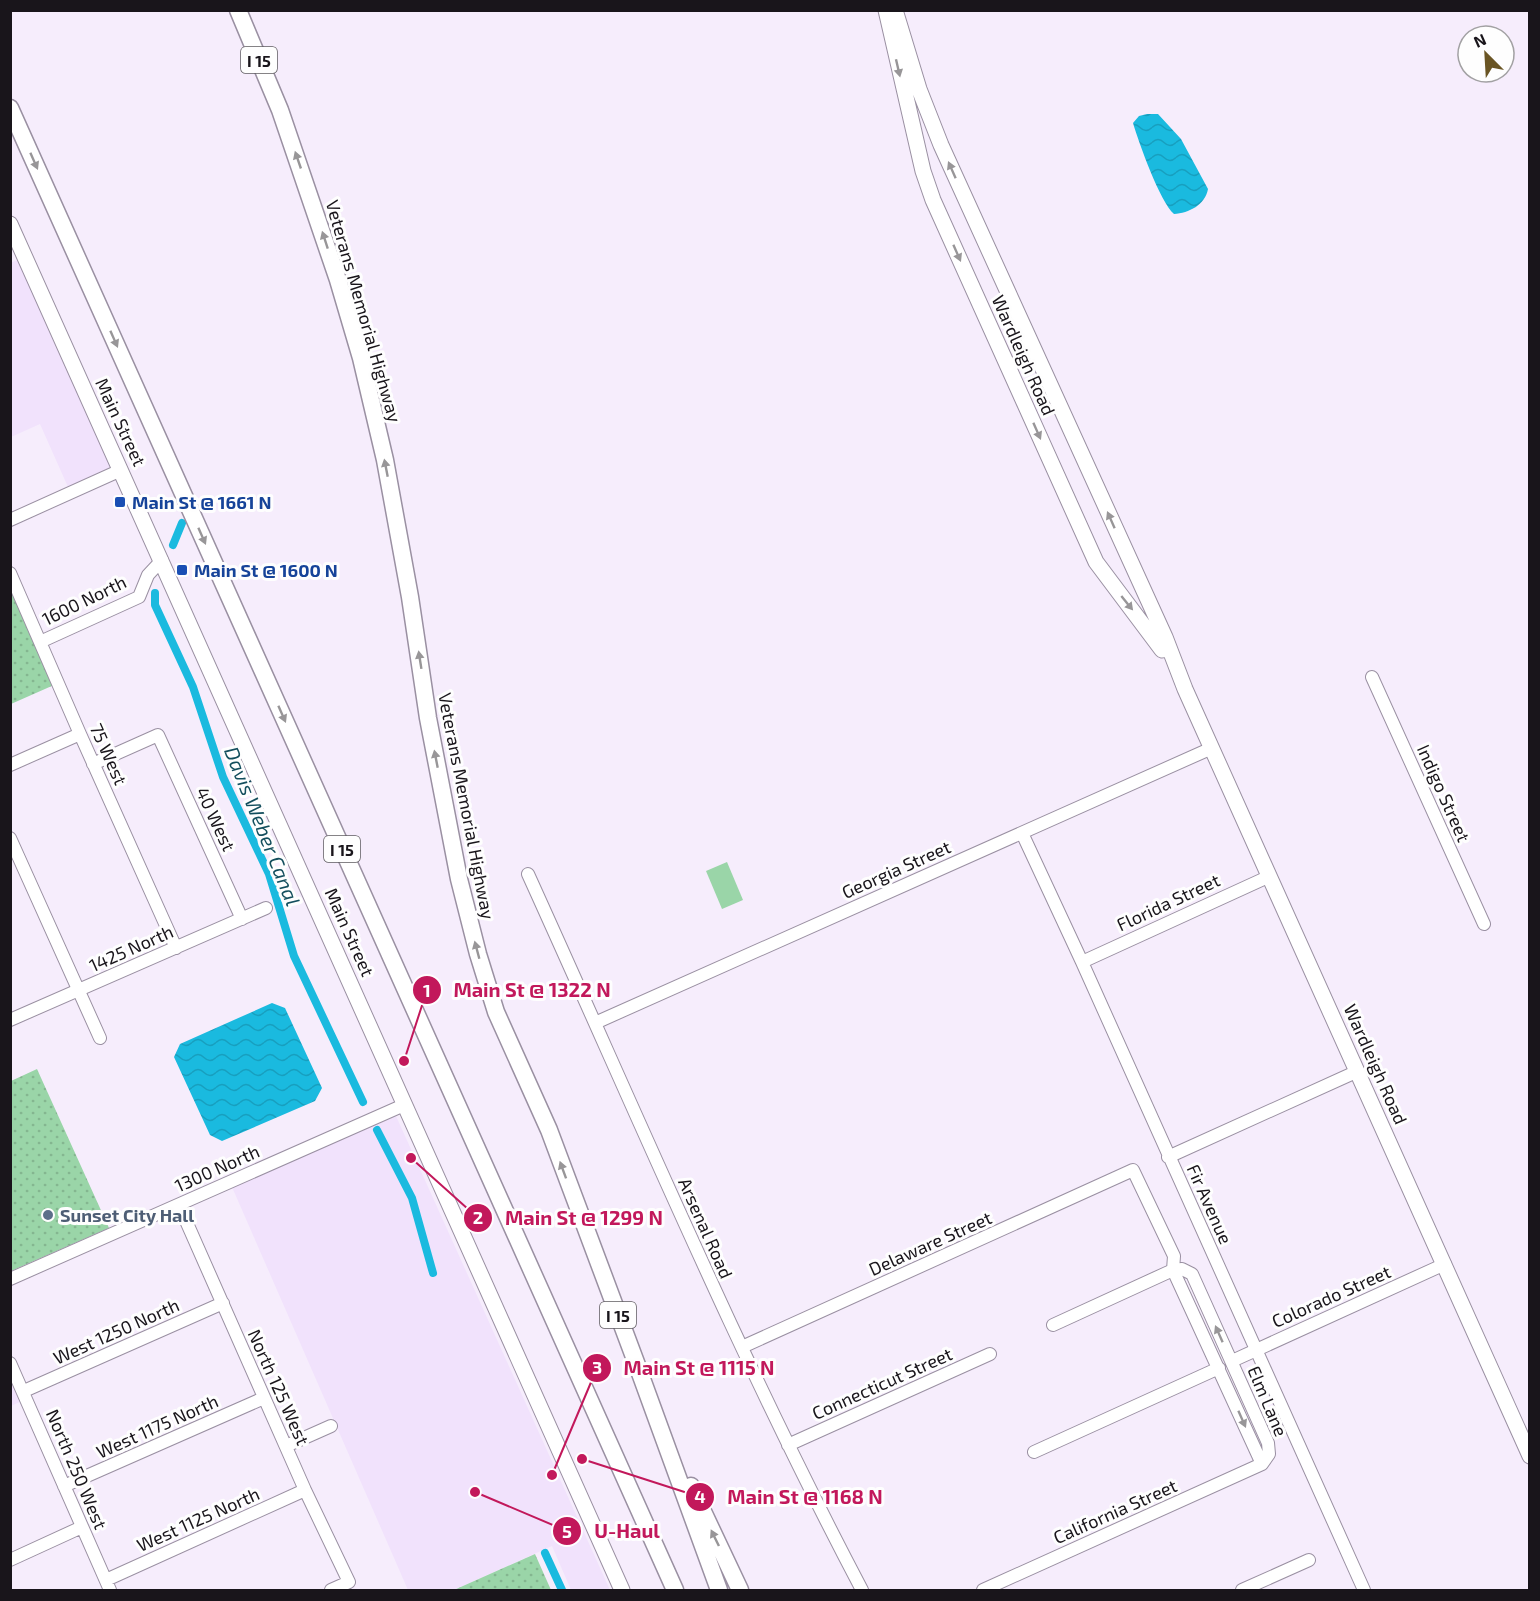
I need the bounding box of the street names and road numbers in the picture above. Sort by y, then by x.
road number: I 15 [241,47,277,73]
street label: Veterans Memorial Highway [322,197,406,425]
street label: Wardleigh Road [988,291,1060,419]
street label: Main Street [91,374,151,470]
street label: 1600 North [38,570,130,630]
street label: Veterans Memorial Highway [434,691,500,922]
street label: 75 West [86,720,132,788]
street label: Indigo Street [1413,741,1475,845]
street label: 40 West [192,783,240,855]
street label: Georgia Street [838,835,954,903]
road number: I 15 [324,836,360,862]
street label: Florida Street [1113,868,1223,935]
street label: Main Street [321,884,379,980]
street label: 1425 North [86,920,176,976]
street label: Wardleigh Road [1340,1000,1412,1128]
street label: 1300 North [171,1140,263,1196]
street label: Fir Avenue [1183,1161,1237,1247]
street label: Arsenal Road [674,1174,738,1282]
street label: Delaware Street [865,1206,995,1280]
street label: Colorado Street [1268,1260,1394,1332]
street label: West 1250 North [50,1293,182,1369]
road number: I 15 [600,1302,636,1328]
street label: North 125 West [244,1326,314,1449]
street label: Connecticut Street [808,1342,956,1424]
street label: Elm Lane [1243,1362,1293,1440]
street label: West 1175 North [93,1389,221,1463]
street label: North 250 West [42,1406,112,1532]
street label: California Street [1050,1474,1180,1548]
street label: West 1125 North [133,1482,263,1556]

